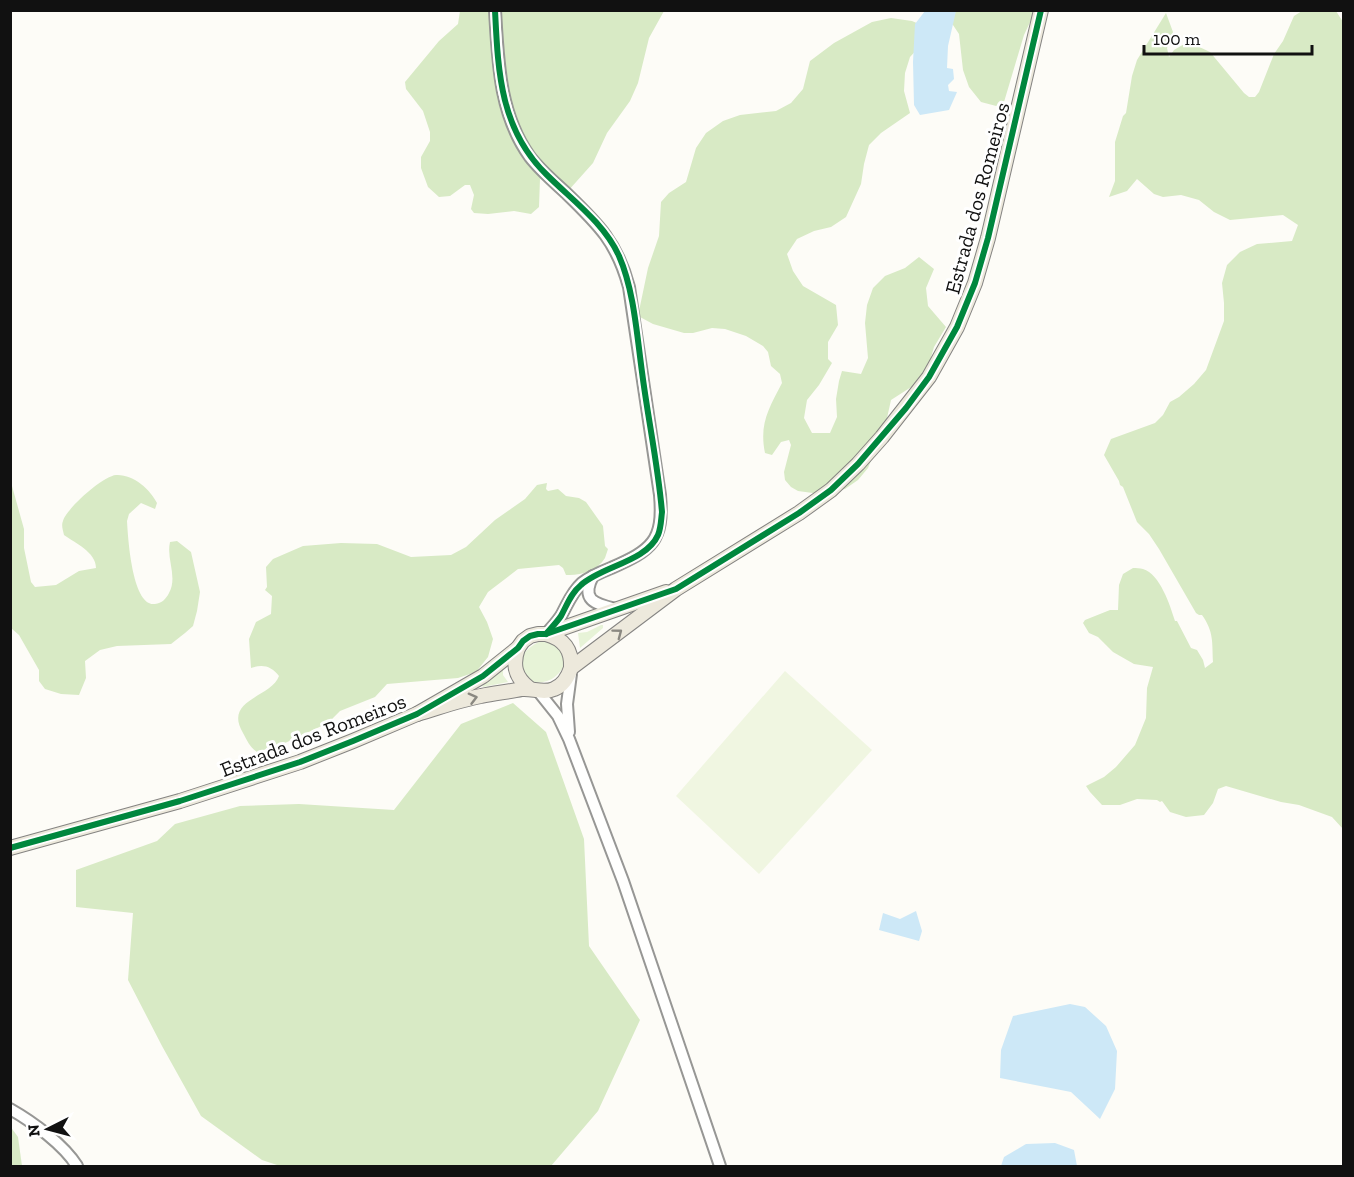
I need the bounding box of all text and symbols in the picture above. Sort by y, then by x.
scale bar [1144,18,1312,56]
text: 100 m [1153,28,1201,50]
street label: Estrada dos Romeiros [939,100,1015,296]
one-way arrow [611,629,622,640]
street label: Estrada dos Romeiros [216,688,410,782]
one-way arrow [467,693,478,705]
north arrow [18,1099,78,1159]
text: N [23,1123,44,1138]

